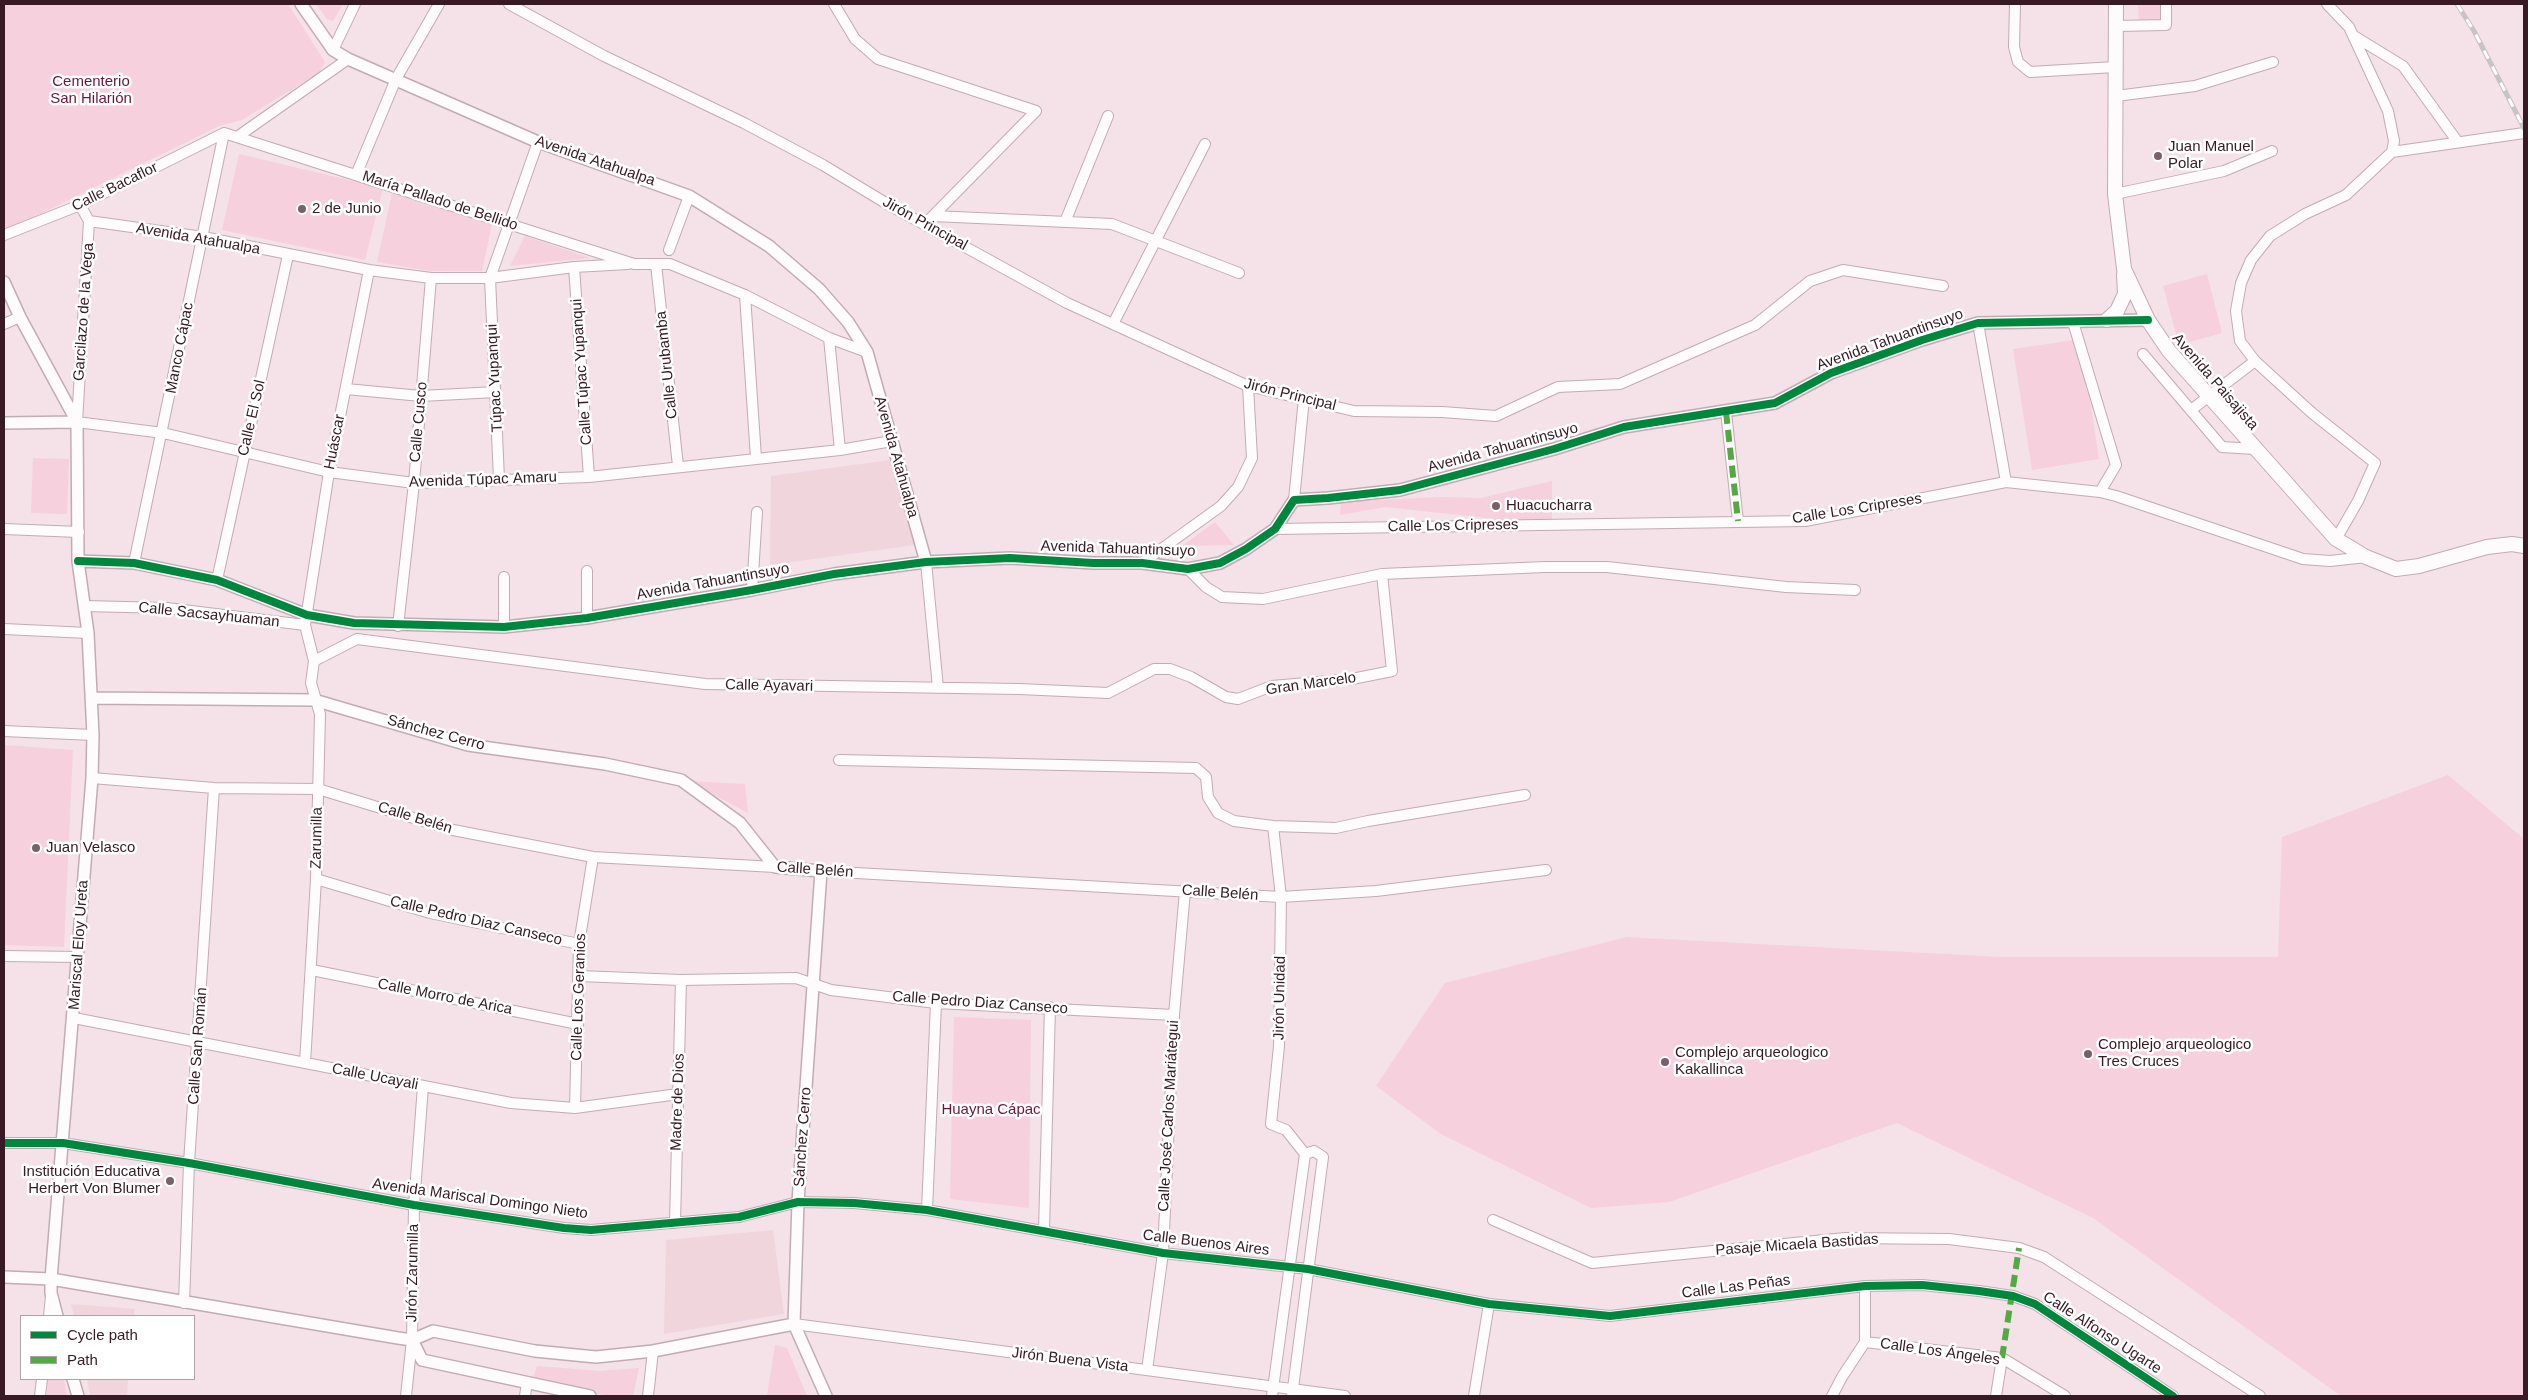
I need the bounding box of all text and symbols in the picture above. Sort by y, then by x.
park label: Cementerio San Hilarión [50,73,132,108]
street label: Avenida Atahualpa [533,132,657,190]
place label: Juan Manuel Polar [2168,138,2254,173]
marker: Juan Manuel Polar [2152,150,2164,162]
street label: Calle Bacaflor [69,158,161,216]
street label: María Pallado de Bellido [360,167,520,235]
street label: Jirón Principal [879,193,971,255]
place label: 2 de Junio [312,200,381,218]
marker: 2 de Junio [296,203,308,215]
street label: Avenida Atahualpa [135,219,261,259]
street label: Garcilazo de la Vega [70,242,98,382]
street label: Calle Túpac Yupanqui [568,298,596,446]
street label: Manco Cápac [162,301,198,395]
street label: Avenida Tahuantinsuyo [1814,305,1966,375]
street label: Calle Urubamba [652,310,682,420]
street label: Túpac Yupanqui [483,323,507,433]
street label: Avenida Paisajista [2168,330,2262,434]
street label: Jirón Principal [1242,375,1338,415]
street label: Calle El Sol [235,378,269,458]
street label: Calle Cusco [407,381,431,463]
street label: Avenida Atahualpa [870,394,922,520]
street label: Huáscar [321,413,349,471]
street label: Avenida Tahuantinsuyo [1426,419,1580,477]
street label: Avenida Túpac Amaru [409,468,557,492]
street label: Calle Los Cripreses [1791,490,1923,528]
place label: Huacucharra [1506,497,1592,515]
marker: Huacucharra [1490,500,1502,512]
street label: Calle Los Cripreses [1387,516,1519,536]
street label: Avenida Tahuantinsuyo [1040,537,1196,561]
street label: Avenida Tahuantinsuyo [635,560,791,604]
street label: Calle Sacsayhuaman [138,599,280,631]
street label: Gran Marcelo [1265,669,1357,699]
street label: Calle Ayavari [725,676,813,696]
street label: Sánchez Cerro [385,711,487,755]
street label: Calle Belén [376,798,454,838]
street label: Zarumilla [307,807,327,869]
place label: Juan Velasco [46,839,135,857]
marker: Juan Velasco [30,842,42,854]
street label: Calle Belén [776,858,854,882]
street label: Mariscal Eloy Ureta [65,880,93,1010]
street label: Calle Belén [1181,881,1259,905]
street label: Calle Pedro Diaz Canseco [388,892,564,950]
street label: Calle Los Geranios [568,933,590,1061]
street label: Jirón Unidad [1270,956,1290,1040]
street label: Calle Morro de Arica [376,975,514,1019]
street label: Calle San Román [185,987,211,1105]
street label: Calle Pedro Diaz Canseco [892,988,1068,1018]
street label: Calle José Carlos Mariátegui [1155,1020,1183,1212]
place label: Complejo arqueologico Tres Cruces [2098,1036,2251,1071]
place label: Complejo arqueologico Kakallinca [1675,1044,1828,1079]
marker: Complejo arqueologico Tres Cruces [2082,1048,2094,1060]
street label: Madre de Dios [667,1053,689,1151]
marker: Complejo arqueologico Kakallinca [1659,1056,1671,1068]
street label: Calle Ucayali [330,1060,420,1094]
street label: Sánchez Cerro [791,1086,815,1188]
park label: Huayna Cápac [941,1101,1041,1119]
place label: Institución Educativa Herbert Von Blumer [22,1163,160,1198]
marker: Institución Educativa Herbert Von Blumer [164,1175,176,1187]
street label: Avenida Mariscal Domingo Nieto [371,1175,589,1223]
street label: Jirón Zarumilla [403,1224,423,1322]
street label: Calle Buenos Aires [1142,1226,1270,1260]
street label: Pasaje Micaela Bastidas [1715,1230,1879,1260]
street label: Calle Las Peñas [1681,1271,1791,1303]
street label: Calle Alfonso Ugarte [2039,1288,2165,1378]
legend [20,1315,195,1380]
text: Cycle path [67,1326,138,1343]
street label: Calle Los Ángeles [1879,1335,2001,1369]
street label: Jirón Buena Vista [1011,1344,1129,1376]
text: Path [67,1351,98,1368]

